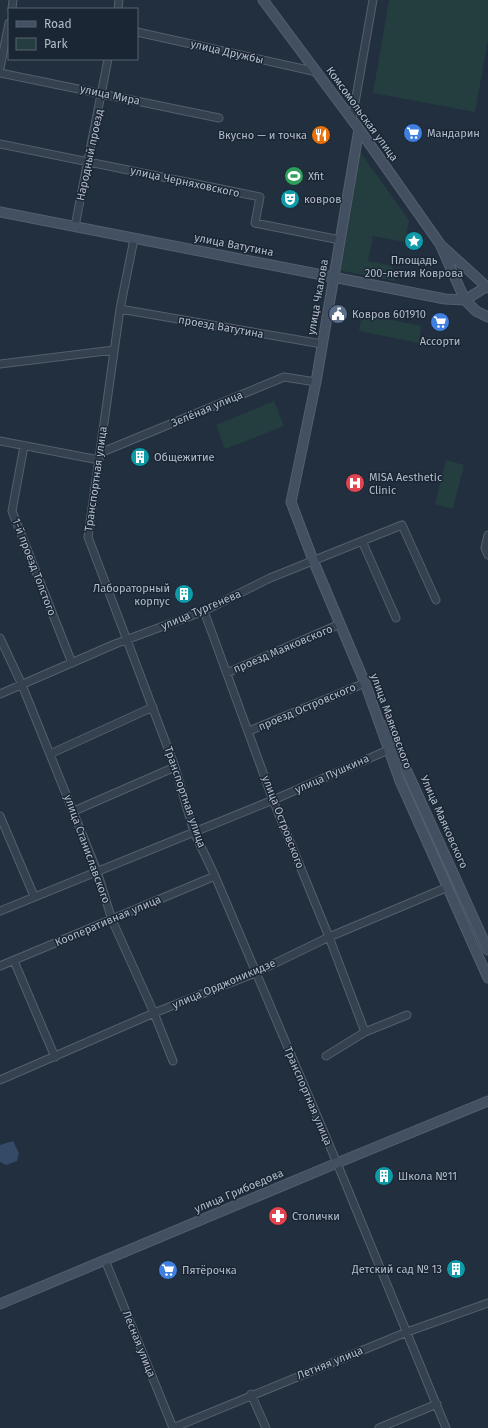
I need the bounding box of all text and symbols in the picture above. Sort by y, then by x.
legend [8,8,138,60]
text: Road [44,17,72,31]
text: Park [44,37,68,51]
street label: улица Дружбы [189,37,265,67]
street label: Комсомольская улица [323,64,401,164]
street label: улица Мира [79,82,141,108]
street label: Народный проезд [74,108,106,202]
supermarket icon: Мандарин [402,122,424,144]
restaurant icon: Вкусно — и точка [310,124,332,146]
place label: Мандарин [427,127,480,140]
place label: Вкусно — и точка [218,129,307,142]
street label: улица Черняховского [129,164,241,200]
sports icon: Xfit [283,165,305,187]
place label: Xfit [308,170,324,183]
theatre icon: ковров [279,188,301,210]
place label: ковров [304,193,341,206]
place icon: Площадь 200-летия Коврова [403,230,425,252]
street label: улица Ватутина [193,231,275,259]
place label: Площадь 200-летия Коврова [365,254,463,280]
street label: улица Чкалова [305,258,331,336]
public building icon: Ковров 601910 [327,303,349,325]
place label: Ковров 601910 [352,308,426,321]
supermarket icon: Ассорти [429,311,451,333]
street label: проезд Ватутина [177,313,265,341]
place label: Ассорти [420,335,460,348]
street label: Зелёная улица [169,388,245,430]
street label: Транспортная улица [82,426,110,532]
building icon: Общежитие [129,446,151,468]
place label: Общежитие [154,451,215,464]
place label: MISA Aesthetic Clinic [369,471,442,497]
hospital icon: MISA Aesthetic Clinic [344,472,366,494]
street label: 1-й проезд Толстого [9,516,59,618]
place label: Лабораторный корпус [93,582,170,608]
building icon: Лабораторный корпус [173,583,195,605]
street label: улица Тургенева [159,587,243,633]
street label: проезд Маяковского [231,622,335,676]
street label: улица Маяковского [368,672,414,770]
street label: проезд Островского [256,681,358,733]
street label: Транспортная улица [162,745,208,849]
street label: улица Пушкина [293,752,371,796]
street label: Улица Маяковского [418,773,470,871]
street label: улица Островского [259,774,307,870]
street label: улица Станиславского [61,793,113,905]
street label: Кооперативная улица [53,893,163,949]
street label: улица Орджоникидзе [170,956,278,1012]
street label: Транспортная улица [281,1045,335,1147]
building icon: Школа №11 [373,1165,395,1187]
street label: улица Грибоедова [192,1166,286,1216]
place label: Школа №11 [398,1170,457,1183]
pharmacy icon: Столички [267,1205,289,1227]
place label: Столички [292,1210,340,1223]
building icon: Детский сад № 13 [445,1258,467,1280]
supermarket icon: Пятёрочка [157,1259,179,1281]
place label: Детский сад № 13 [351,1263,442,1276]
place label: Пятёрочка [182,1264,237,1277]
street label: Лесная улица [120,1309,158,1379]
street label: Летняя улица [295,1344,365,1382]

